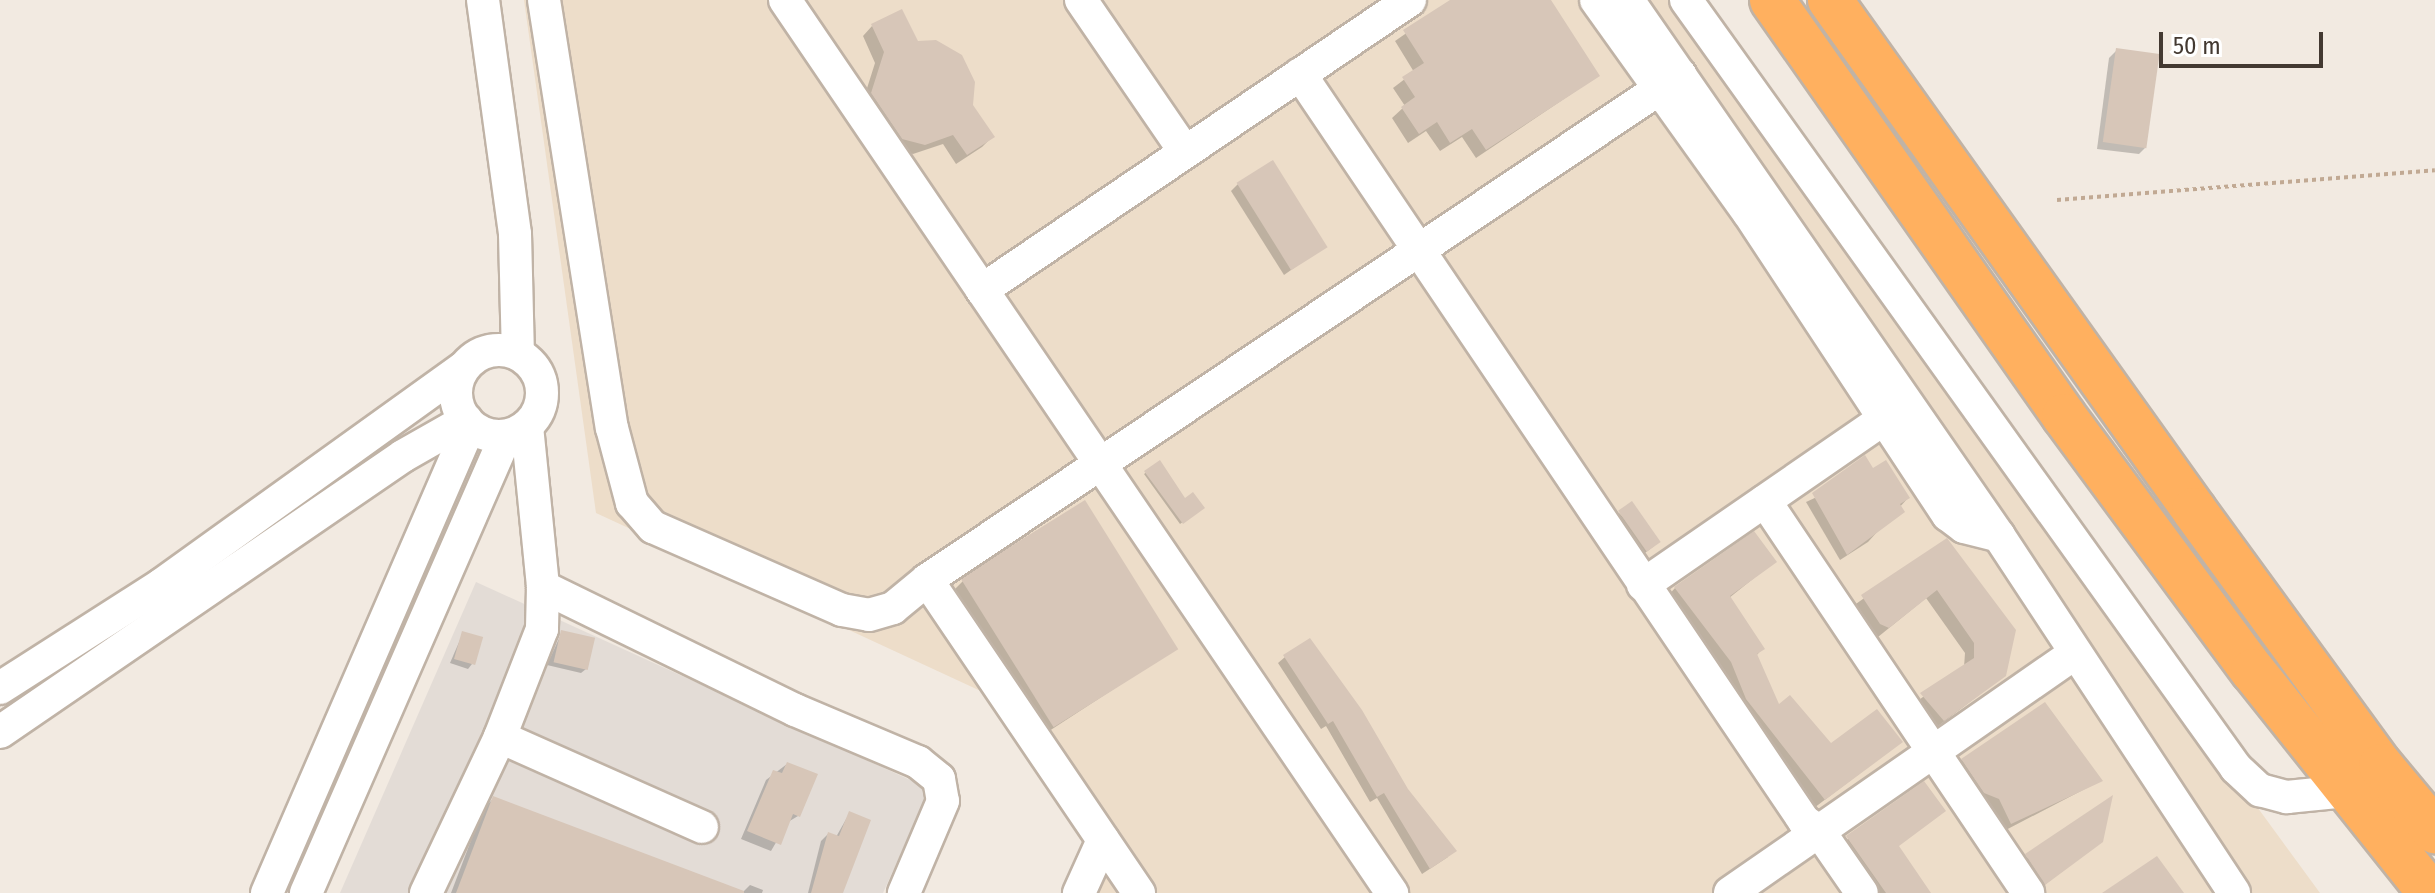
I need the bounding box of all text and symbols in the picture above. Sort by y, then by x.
scale bar [2163,16,2327,66]
text: 50 m [2173,32,2221,60]

